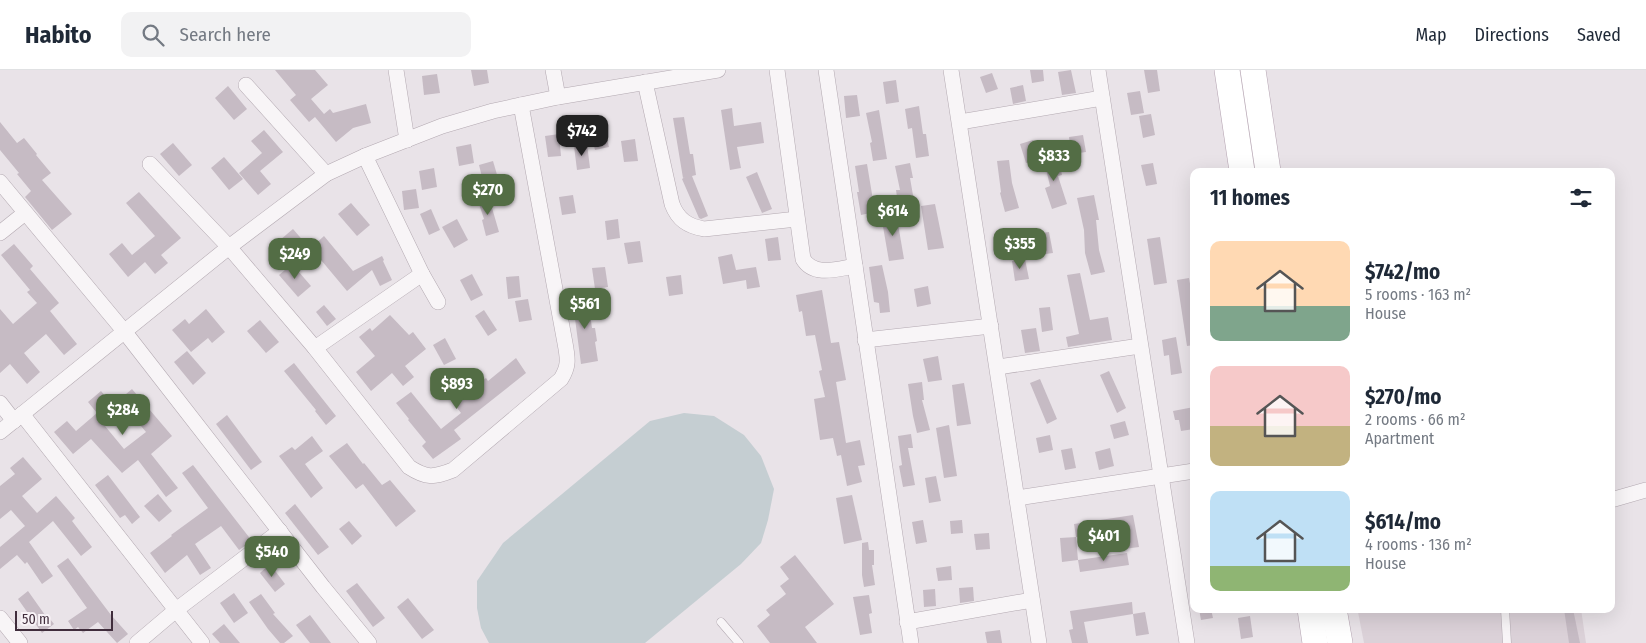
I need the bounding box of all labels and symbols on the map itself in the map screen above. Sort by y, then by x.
pin: $742 [552,114,612,157]
pin: $833 [1024,140,1084,182]
pin: $270 [458,174,518,216]
pin: $614 [863,194,923,237]
pin: $355 [990,228,1050,270]
pin: $249 [265,238,325,280]
pin: $561 [555,288,615,330]
pin: $893 [427,368,487,410]
pin: $284 [93,394,153,436]
pin: $401 [1074,520,1134,562]
pin: $540 [242,536,302,578]
scale bar [15,608,112,631]

